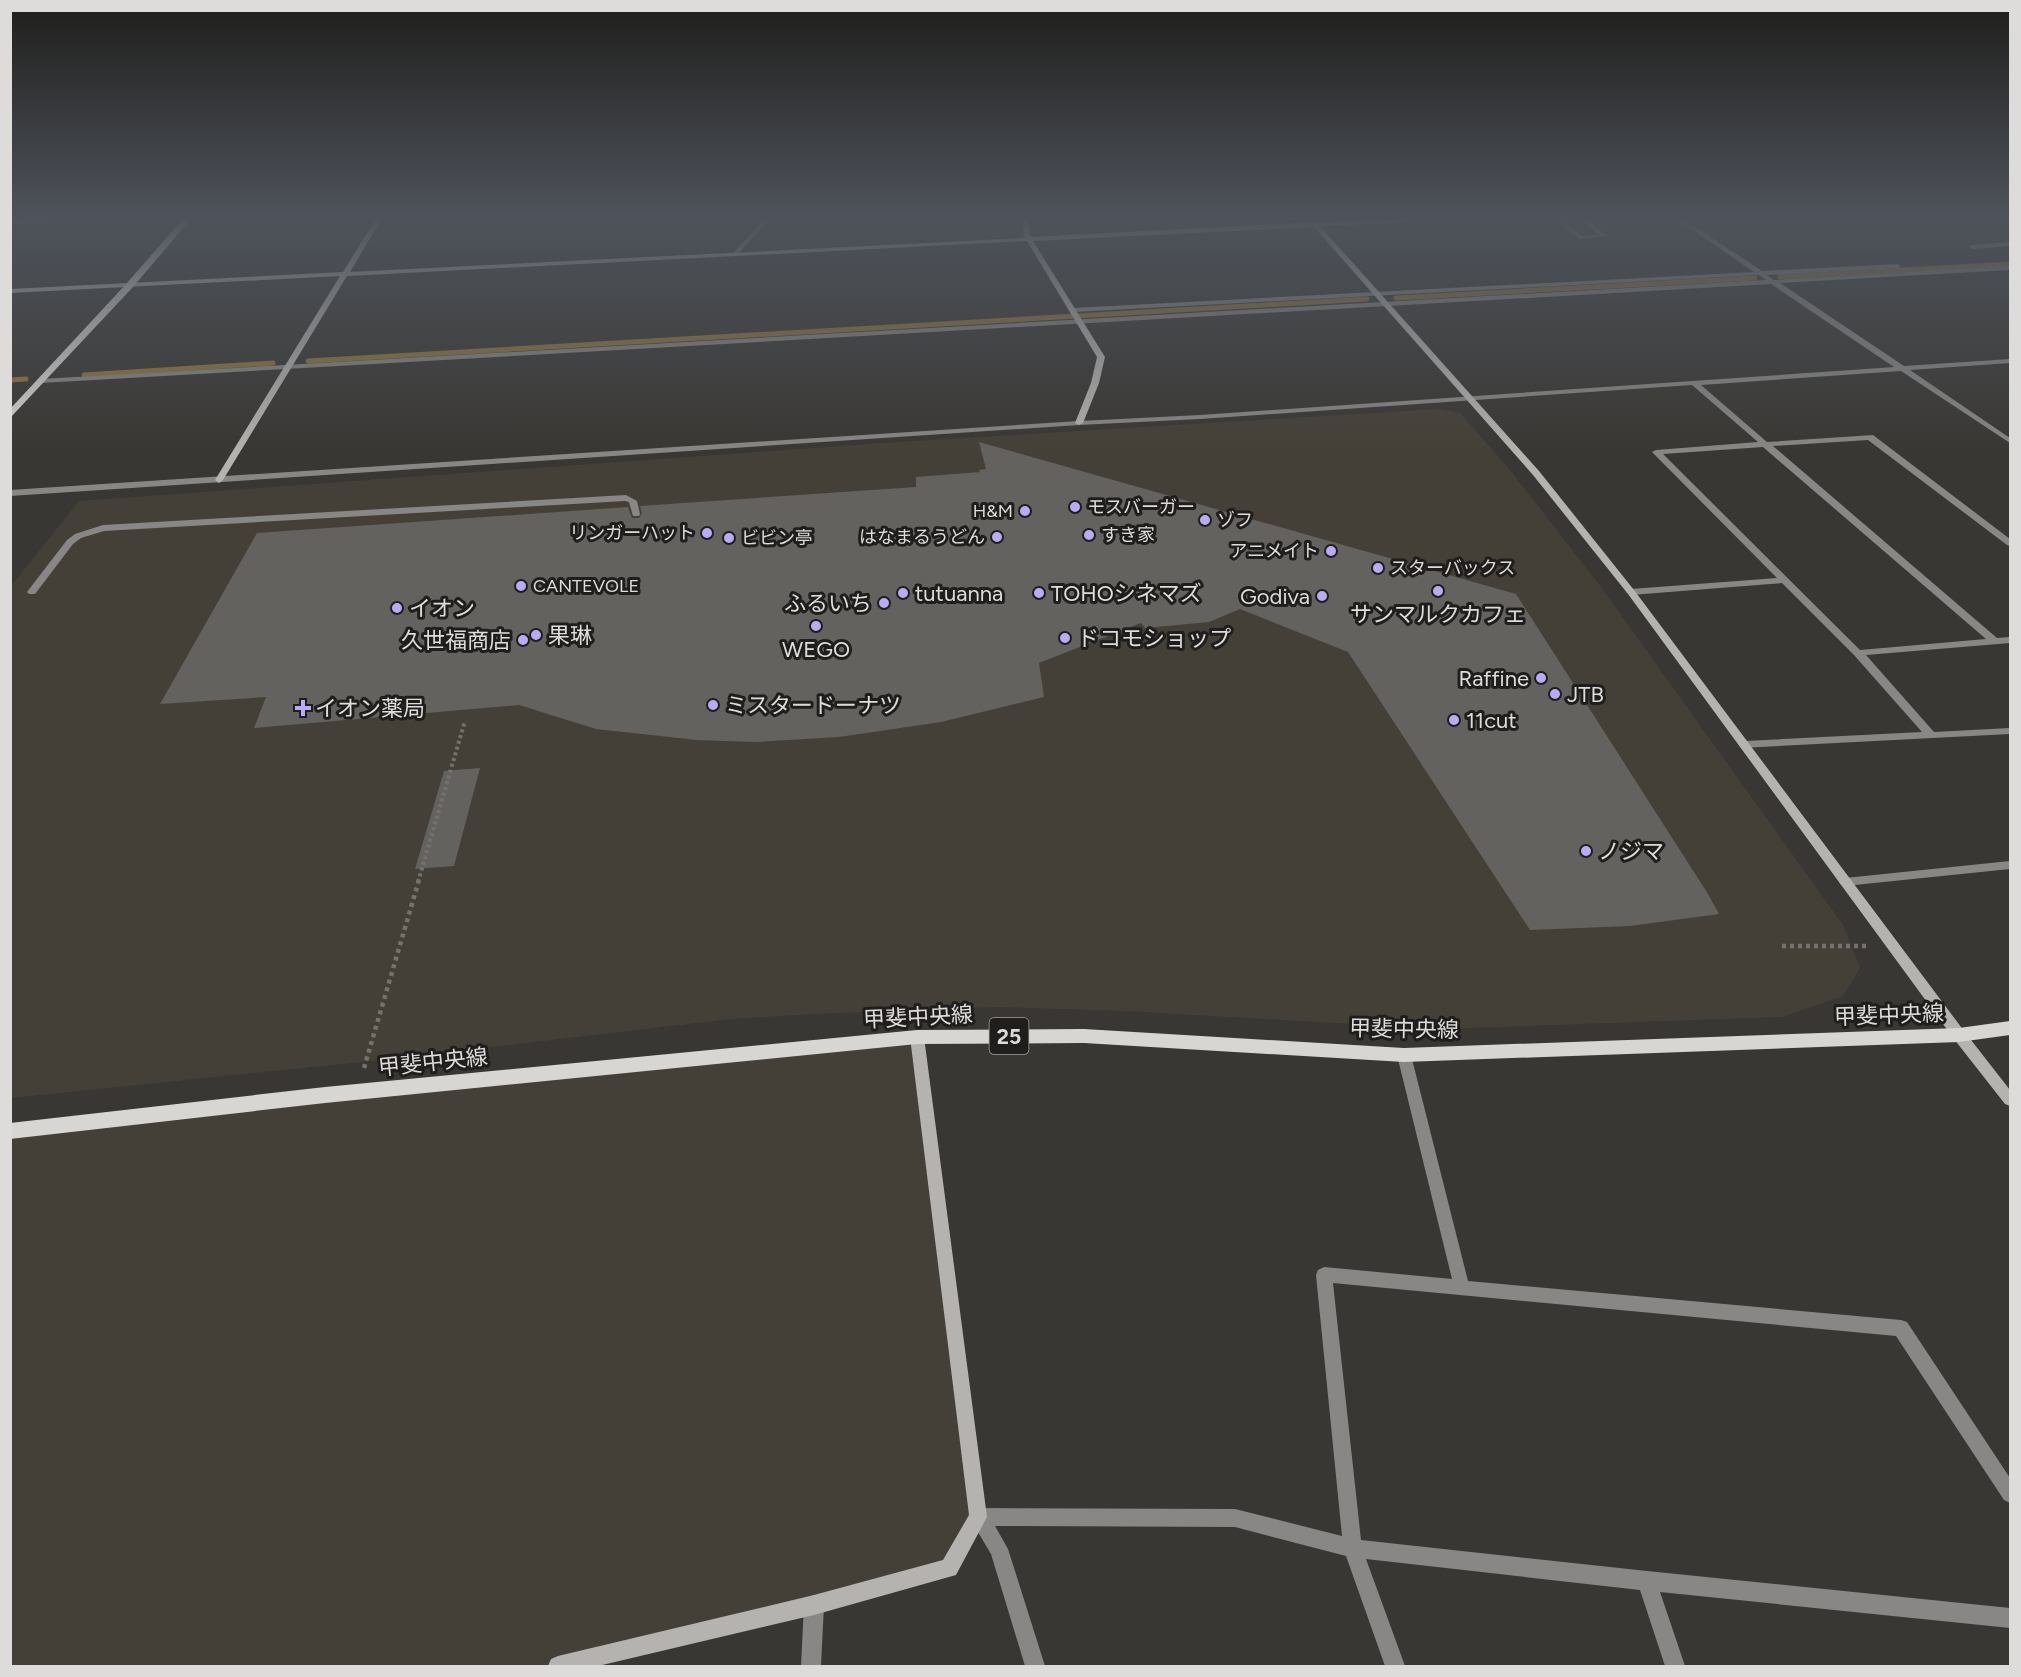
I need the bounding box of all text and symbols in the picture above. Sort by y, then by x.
place label: モスバーガー [1087,496,1195,518]
place label: H&M [973,500,1013,522]
marker: モスバーガー [1068,500,1082,514]
marker: H&M [1018,504,1032,518]
place label: ゾフ [1217,509,1253,531]
marker: ゾフ [1198,513,1212,527]
place label: リンガーハット [569,522,695,544]
place label: すき家 [1101,524,1155,546]
marker: リンガーハット [700,526,714,540]
place label: はなまるうどん [859,526,985,548]
place label: ビビン亭 [741,527,813,549]
marker: すき家 [1082,528,1096,542]
marker: はなまるうどん [990,530,1004,544]
marker: ビビン亭 [722,531,736,545]
place label: アニメイト [1229,540,1319,562]
marker: アニメイト [1324,544,1338,558]
place label: スターバックス [1390,557,1515,579]
marker: スターバックス [1371,561,1385,575]
place label: CANTEVOLE [533,575,639,597]
marker: CANTEVOLE [514,579,528,593]
place label: tutuanna [915,580,1003,607]
place label: TOHOシネマズ [1051,580,1202,607]
place label: Godiva [1240,583,1310,610]
marker: サンマルクカフェ [1431,584,1445,598]
marker: tutuanna [896,586,910,600]
marker: TOHOシネマズ [1032,586,1046,600]
marker: Godiva [1315,589,1329,603]
place label: ふるいち [784,590,872,617]
place label: イオン [409,595,475,622]
marker: ふるいち [877,596,891,610]
marker: イオン [390,601,404,615]
place label: サンマルクカフェ [1350,601,1526,628]
marker: WEGO [809,619,823,633]
place label: 果琳 [548,622,592,649]
place label: ドコモショップ [1077,625,1231,652]
place label: 久世福商店 [401,627,511,654]
marker: 果琳 [529,628,543,642]
marker: ドコモショップ [1058,631,1072,645]
marker: 久世福商店 [516,633,530,647]
place label: WEGO [782,636,850,663]
place label: Raffine [1458,665,1529,692]
marker: Raffine [1534,671,1548,685]
place label: JTB [1567,681,1604,708]
marker: JTB [1548,687,1562,701]
place label: ミスタードーナツ [725,692,901,719]
place label: イオン薬局 [315,695,425,722]
marker: ミスタードーナツ [706,698,720,712]
marker: イオン薬局 [296,701,310,715]
place label: 11cut [1466,707,1517,734]
marker: 11cut [1447,713,1461,727]
place label: ノジマ [1598,838,1664,865]
marker: ノジマ [1579,844,1593,858]
street label: 甲斐中央線 [1834,1000,1944,1030]
street label: 甲斐中央線 [862,1001,974,1033]
street label: 甲斐中央線 [1349,1015,1459,1043]
road number: 25 [990,1018,1028,1054]
street label: 甲斐中央線 [377,1043,489,1081]

